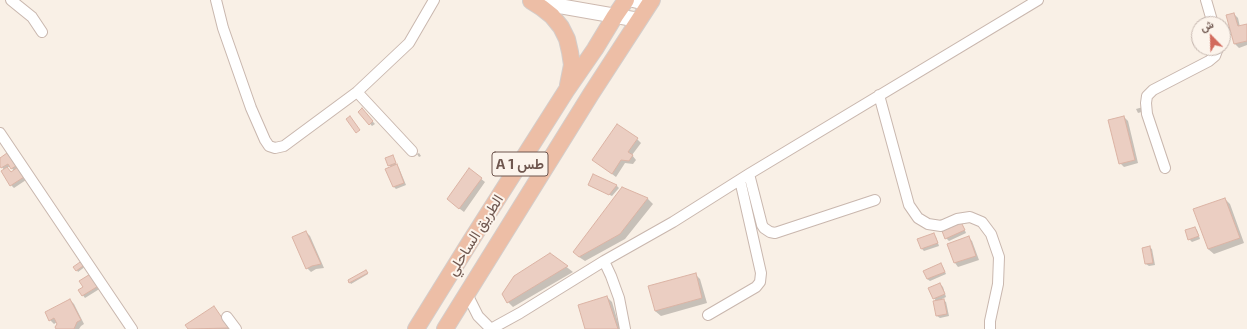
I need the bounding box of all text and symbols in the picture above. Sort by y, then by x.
north arrow [1191,16,1231,56]
text: ش [1198,17,1215,34]
road number: A 1 طس [492,152,548,176]
street label: الطريق الساحلي [443,191,507,279]

